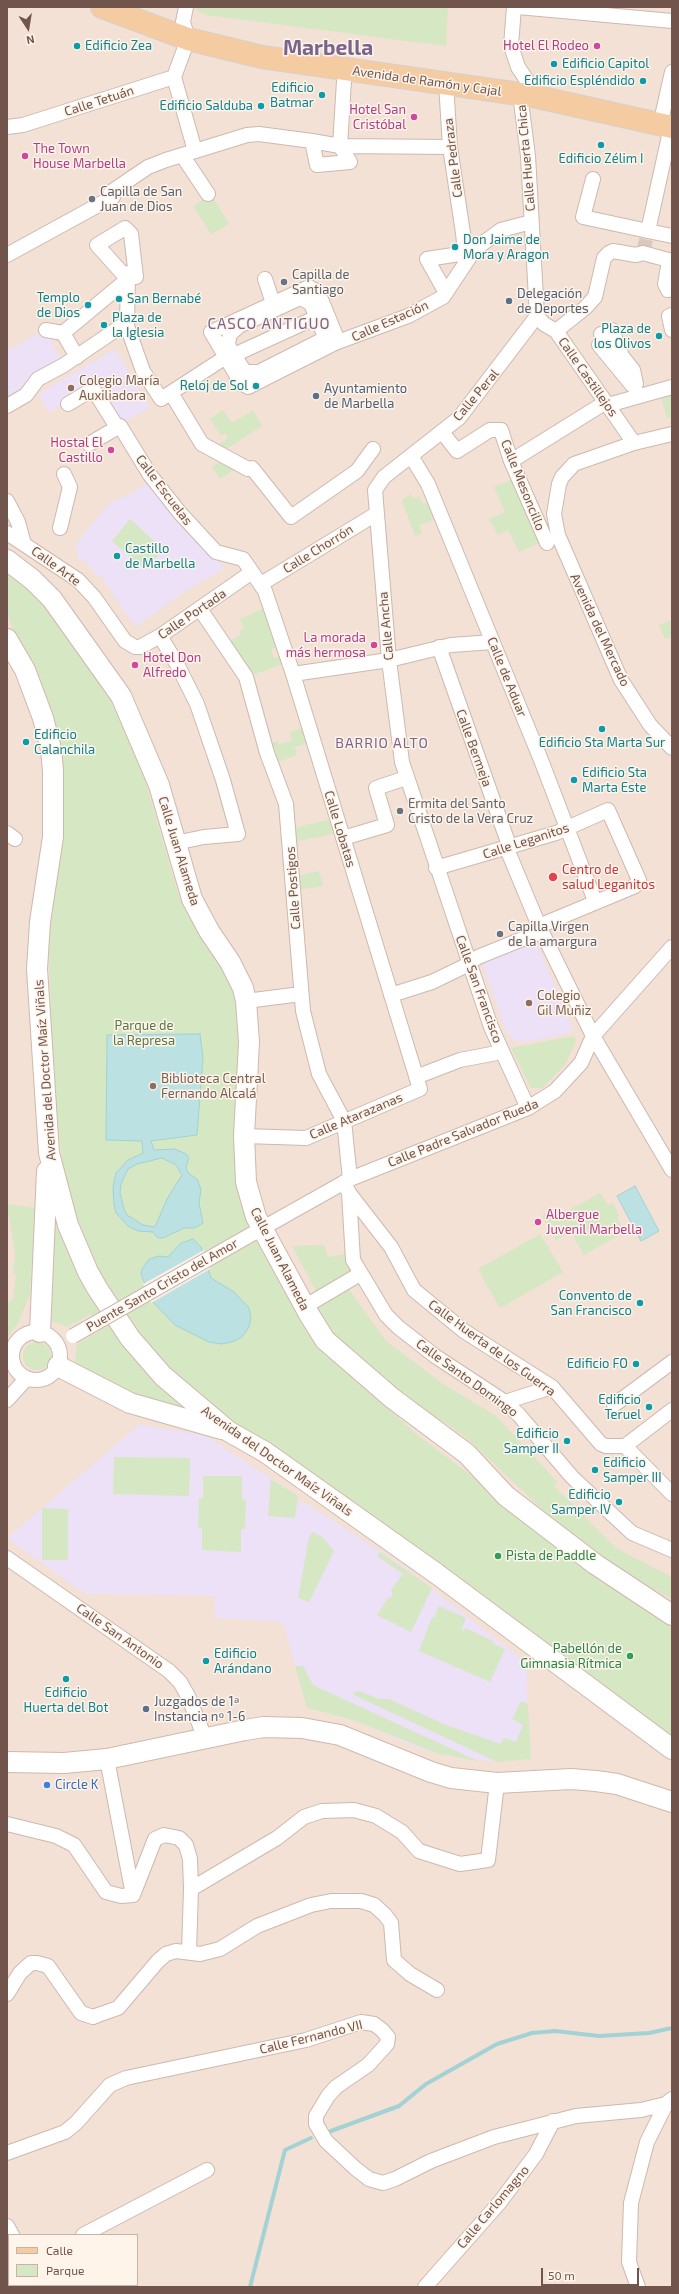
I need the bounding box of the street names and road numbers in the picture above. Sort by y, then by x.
street label: Avenida de Ramón y Cajal [352,63,502,99]
street label: Calle Tetuán [62,82,136,120]
street label: Calle Huerta Chica [514,104,538,212]
street label: Calle Pedraza [440,117,466,199]
street label: Calle Estación [349,297,431,345]
street label: Calle Castillejos [555,334,621,420]
street label: Calle Peral [450,366,502,424]
street label: Calle Mesoncillo [498,437,548,533]
street label: Calle Escuelas [132,452,196,528]
street label: Calle Chorrón [280,521,356,577]
street label: Calle Arte [28,543,84,589]
street label: Avenida del Mercado [567,571,633,689]
street label: Calle Portada [155,585,229,643]
street label: Calle Ancha [375,591,397,661]
street label: Calle de Aduar [484,635,530,719]
street label: Calle Bermeja [453,707,495,789]
street label: Calle Lobatas [321,789,359,869]
street label: Calle Juan Alameda [155,794,203,908]
street label: Calle Leganitos [481,820,571,862]
street label: Calle Postigos [282,846,304,930]
street label: Calle San Francisco [452,933,506,1045]
street label: Avenida del Doctor Maíz Viñals [31,979,59,1161]
street label: Calle Atarazanas [307,1089,405,1143]
street label: Calle Padre Salvador Rueda [385,1096,541,1170]
street label: Calle Juan Alameda [247,1205,313,1313]
street label: Puente Santo Cristo del Amor [83,1235,241,1335]
street label: Calle Huerta de los Guerra [425,1297,559,1399]
street label: Calle Santo Domingo [413,1336,521,1420]
street label: Avenida del Doctor Maíz Viñals [198,1403,356,1519]
street label: Calle San Antonio [73,1600,167,1672]
street label: Calle Fernando VII [258,2017,364,2057]
street label: Calle Carlomagno [454,2162,532,2252]

